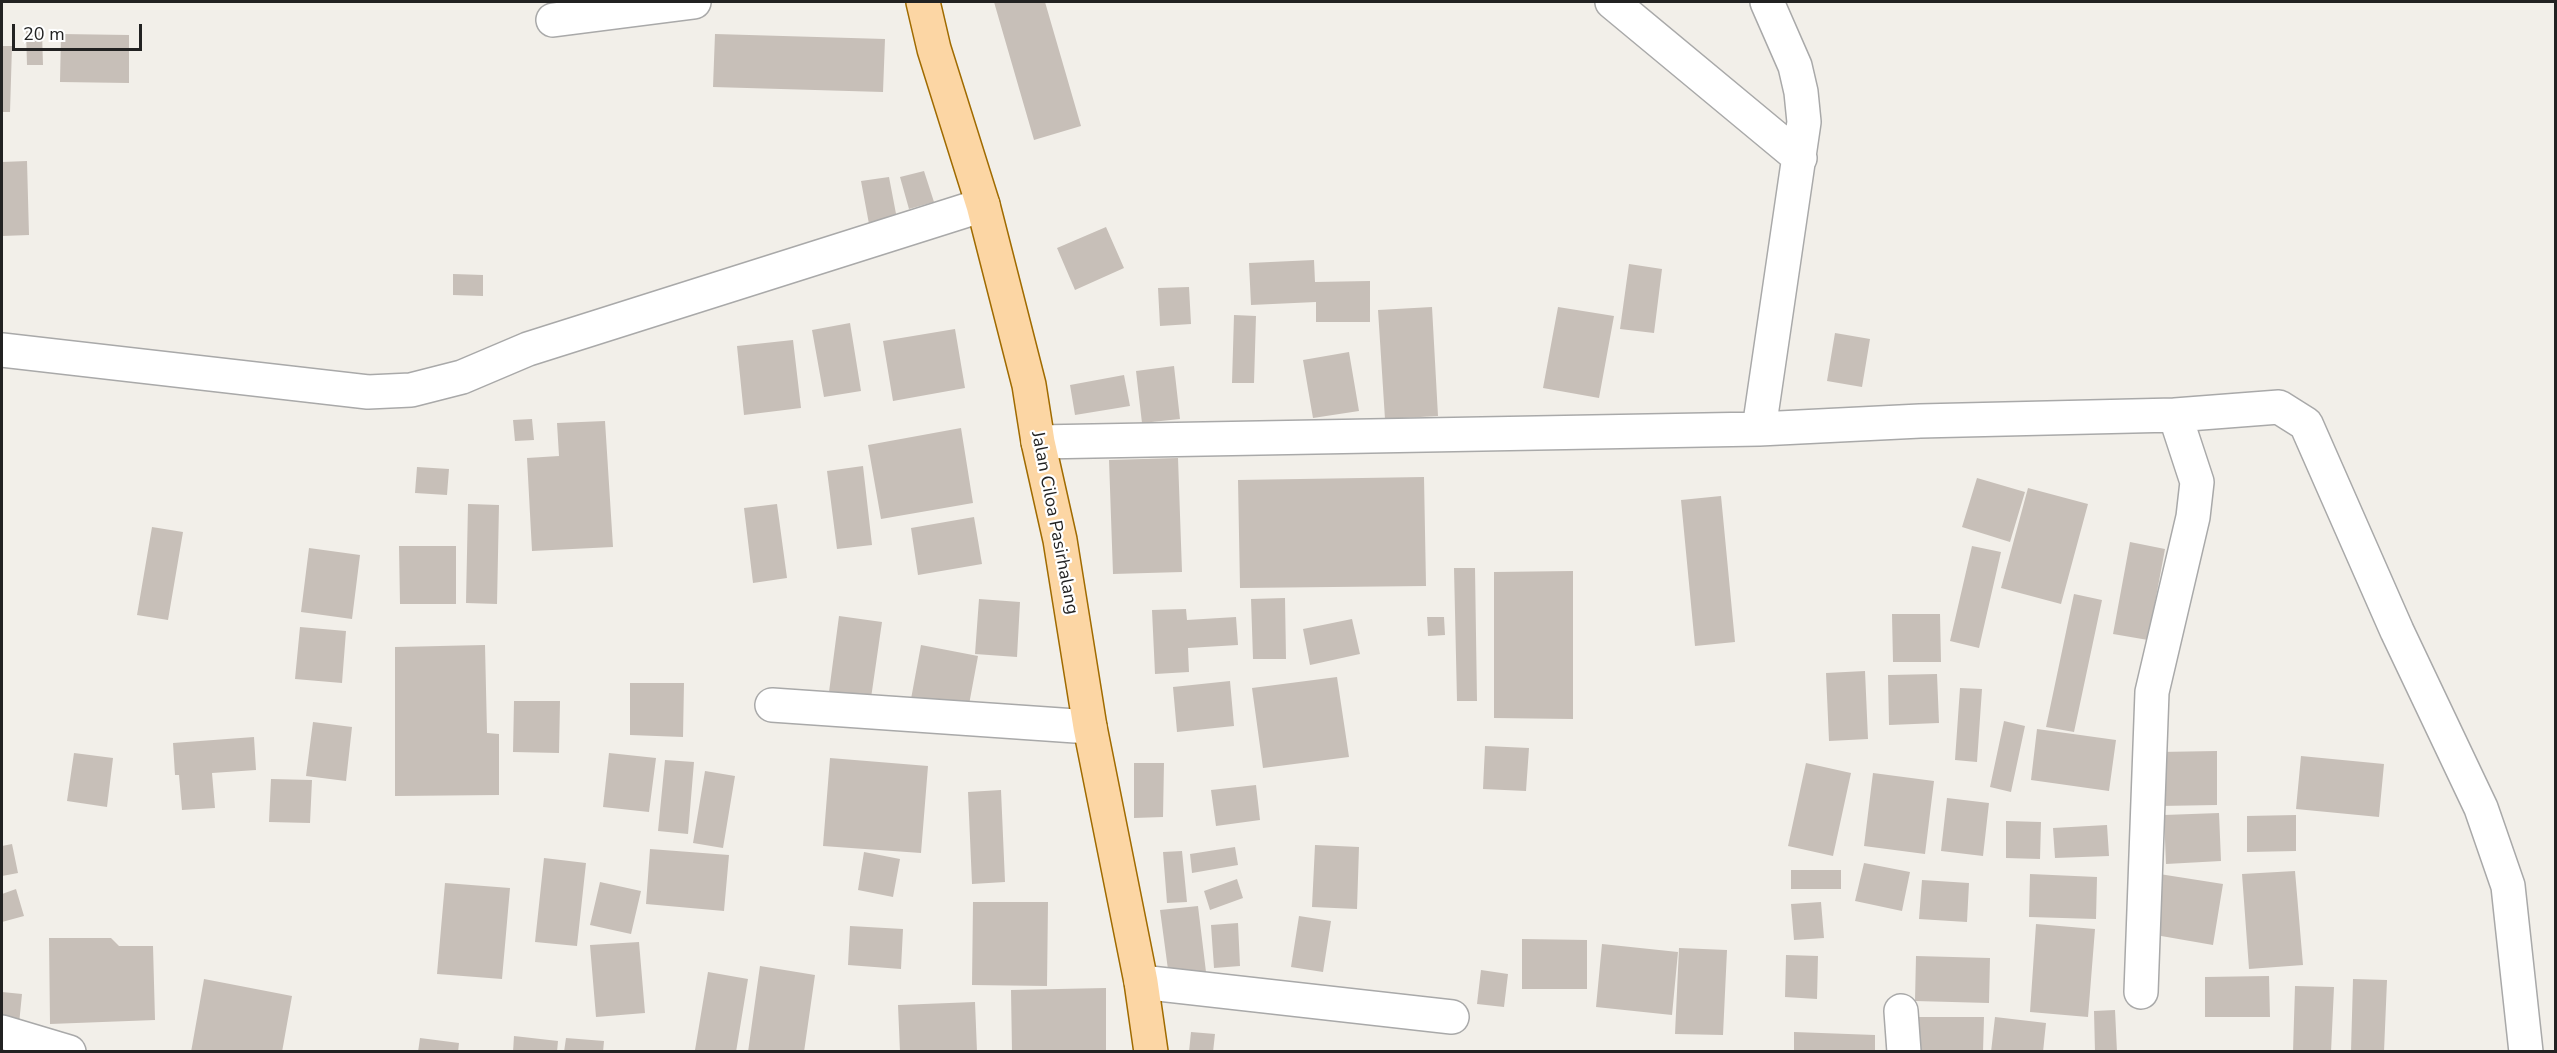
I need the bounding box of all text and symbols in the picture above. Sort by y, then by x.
scale bar [15,12,146,50]
text: 20 m [23,22,65,46]
street label: Jalan Ciloa Pasirhalang [1026,430,1082,616]

